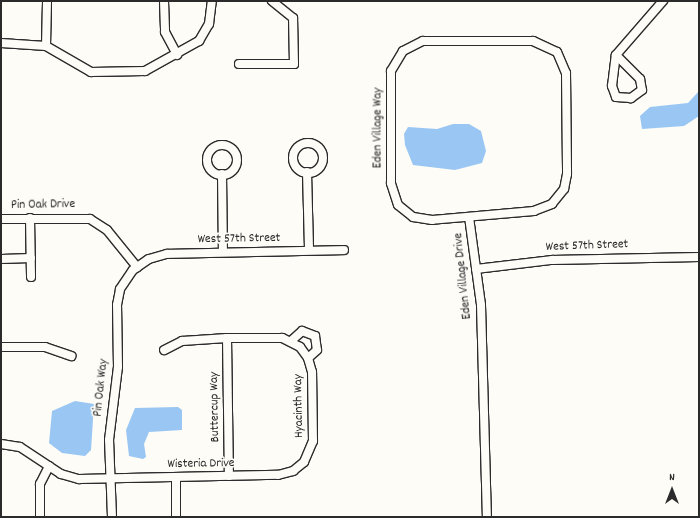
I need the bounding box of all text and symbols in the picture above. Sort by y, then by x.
street label: Eden Village Way [371,88,387,168]
street label: Pin Oak Drive [11,198,75,214]
street label: West 57th Street [197,231,281,249]
street label: Eden Village Drive [452,232,476,320]
street label: West 57th Street [545,238,629,256]
street label: Pin Oak Way [91,358,113,418]
street label: Buttercup Way [208,372,224,442]
street label: Hyacinth Way [292,374,308,438]
street label: Wisteria Drive [167,457,235,473]
north arrow [652,470,692,510]
text: N [669,470,675,486]

